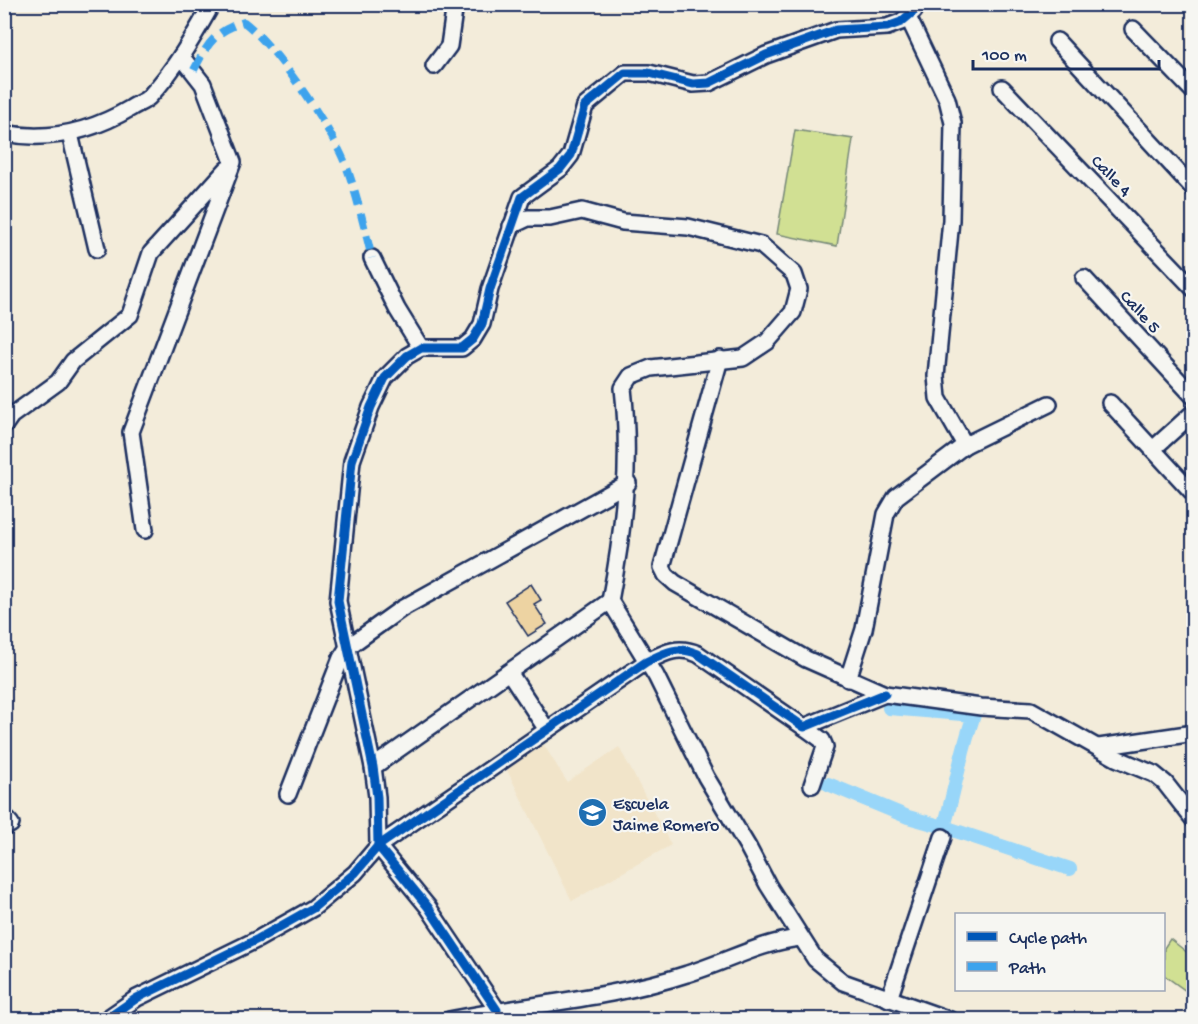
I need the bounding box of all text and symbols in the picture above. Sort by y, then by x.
scale bar [973,33,1159,71]
text: 100 m [981,46,1027,67]
street label: Calle 4 [1085,152,1135,202]
street label: Calle 5 [1114,287,1164,339]
place label: Escuela Jaime Romero [613,795,719,837]
school or university icon: Escuela Jaime Romero [576,797,608,829]
legend [955,913,1165,991]
text: Cycle path [1009,929,1087,950]
text: Path [1008,959,1046,980]

